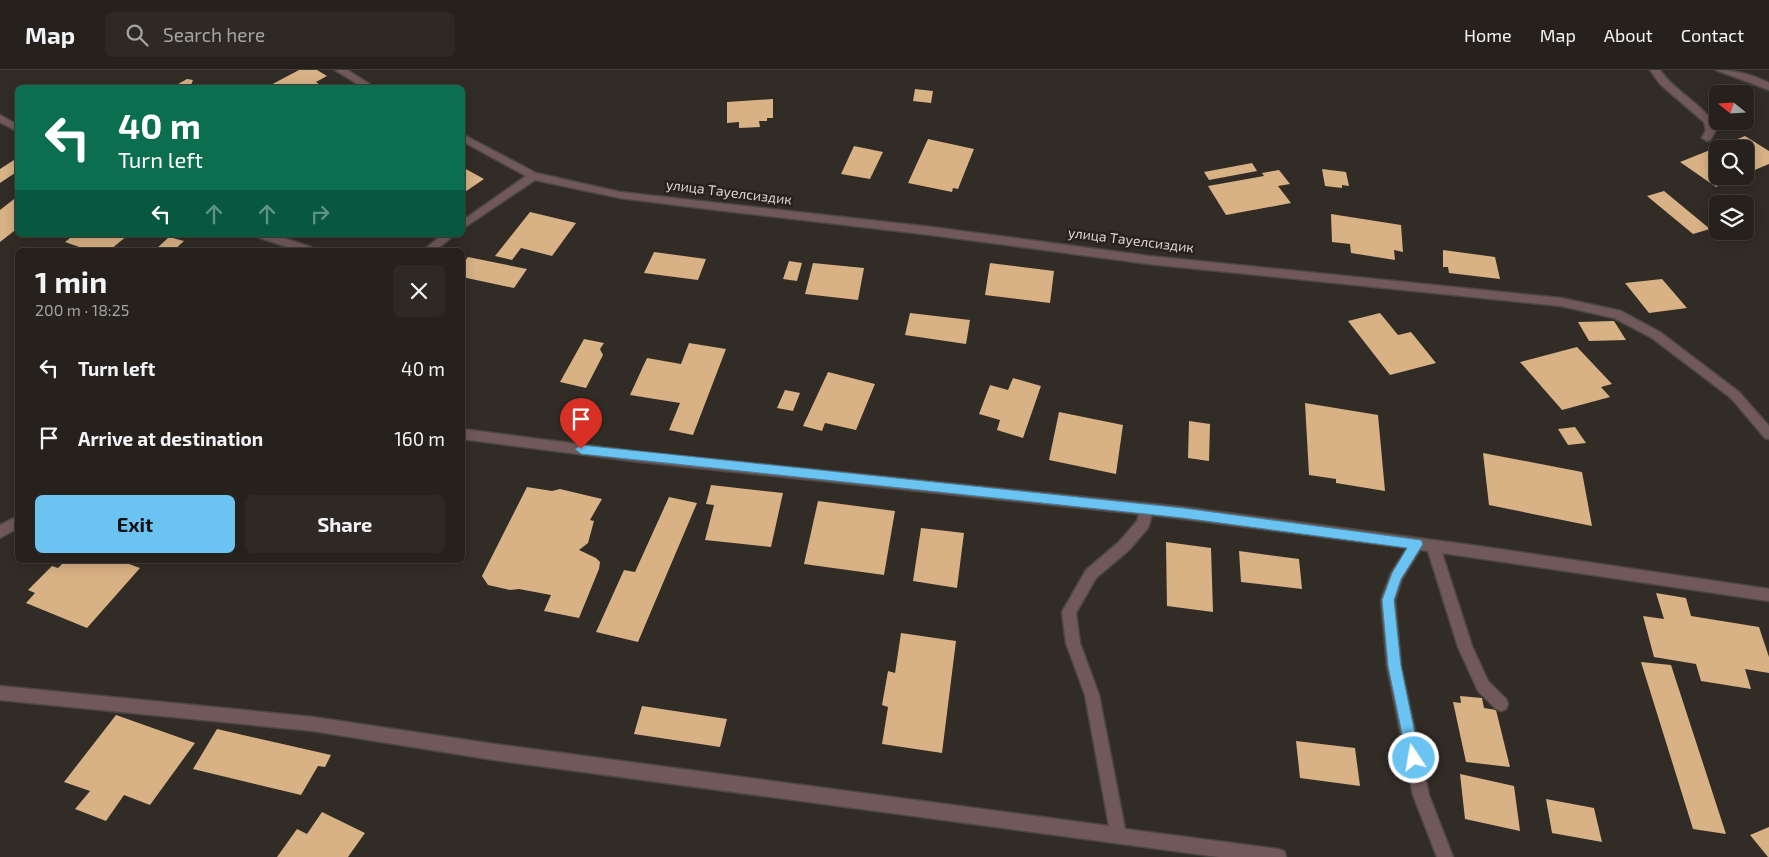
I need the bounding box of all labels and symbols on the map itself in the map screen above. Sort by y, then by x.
north arrow [1709,85,1754,130]
street label: улица Тауелсиздик [665,175,794,208]
street label: улица Тауелсиздик [1067,223,1196,256]
pin [560,398,602,449]
position arrow [1387,731,1439,783]

